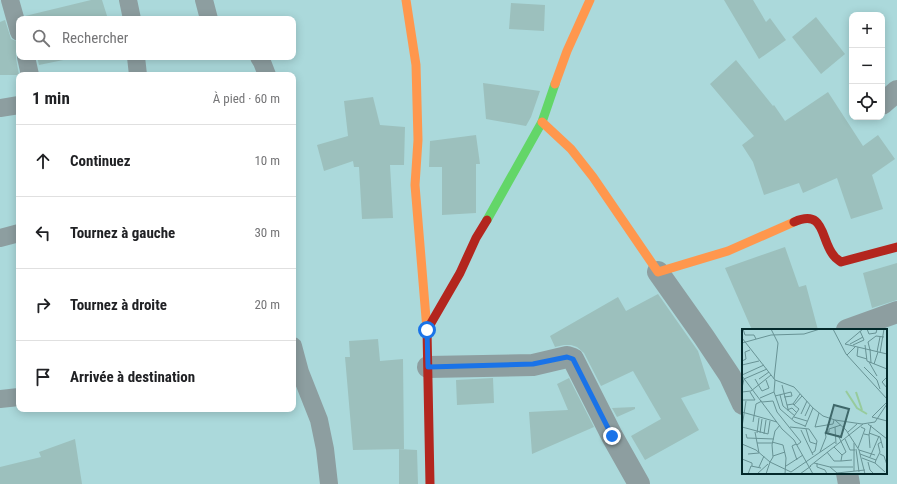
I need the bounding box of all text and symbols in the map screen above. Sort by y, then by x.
map controls [849,12,885,120]
button: + [849,12,885,48]
search box [16,16,296,60]
icon: search [30,27,52,49]
text: Rechercher [62,29,128,47]
button: − [849,48,885,84]
button: locate [849,84,885,120]
text: 1 min [32,88,70,108]
text: À pied · 60 m [213,91,280,106]
icon: ahead [32,150,54,172]
text: Continuez [70,152,131,170]
text: 10 m [254,153,280,168]
icon: left [32,222,54,244]
text: Tournez à gauche [70,224,175,242]
text: 30 m [254,225,280,240]
icon: right [32,294,54,316]
text: Tournez à droite [70,296,167,314]
text: 20 m [254,297,280,312]
route start [418,321,436,339]
inset map [742,329,887,474]
icon: arrive [32,366,54,388]
text: Arrivée à destination [70,368,195,386]
route end [603,427,621,445]

